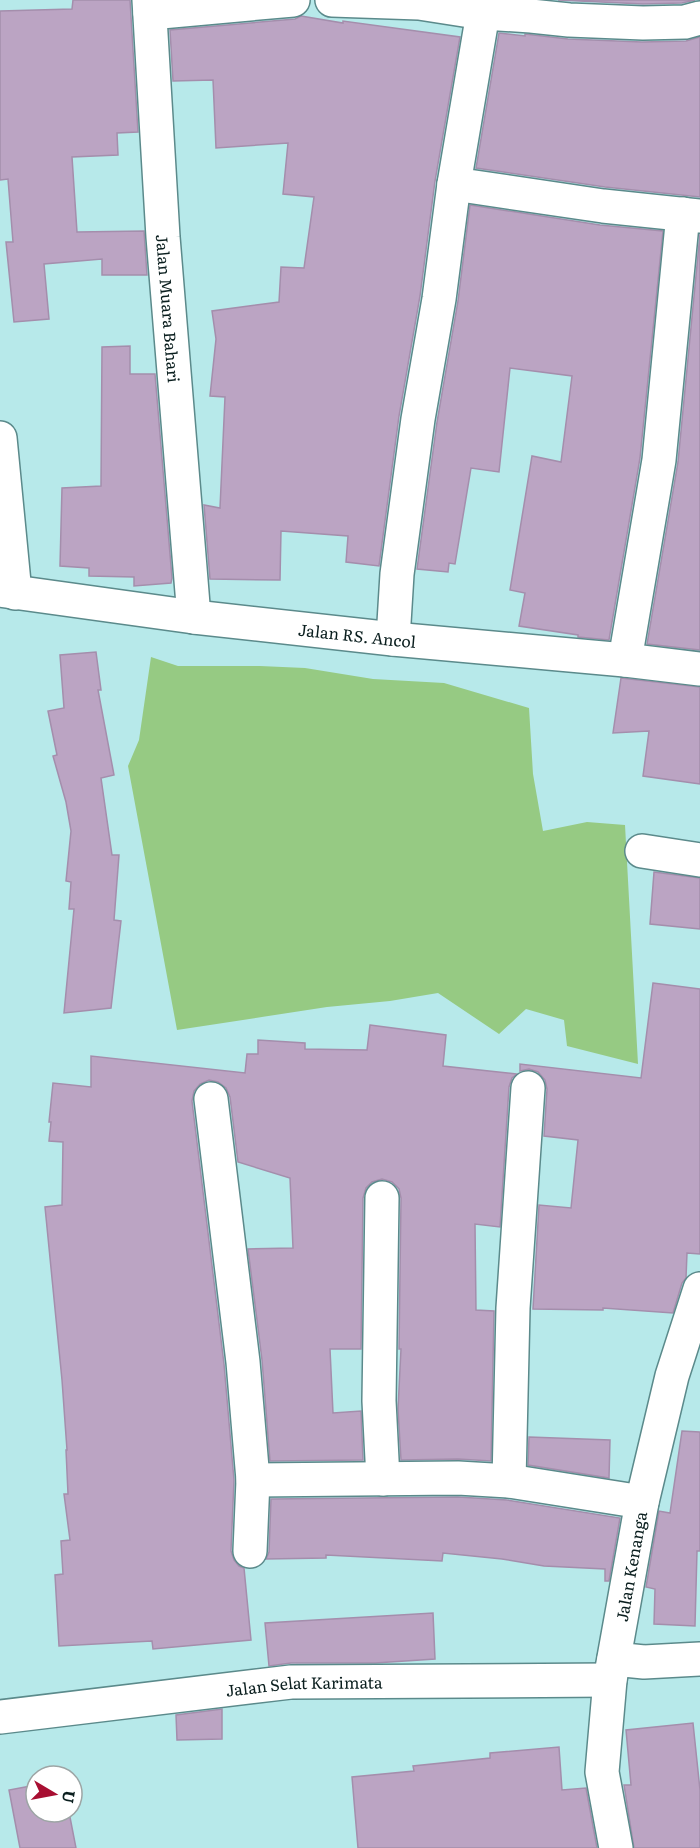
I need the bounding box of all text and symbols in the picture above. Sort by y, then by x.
street label: Jalan Muara Bahari [151,233,187,384]
street label: Jalan RS. Ancol [297,617,417,653]
street label: Jalan Kenanga [609,1509,652,1623]
street label: Jalan Selat Karimata [224,1669,383,1702]
north arrow [24,1764,84,1824]
text: U [57,1789,83,1805]

